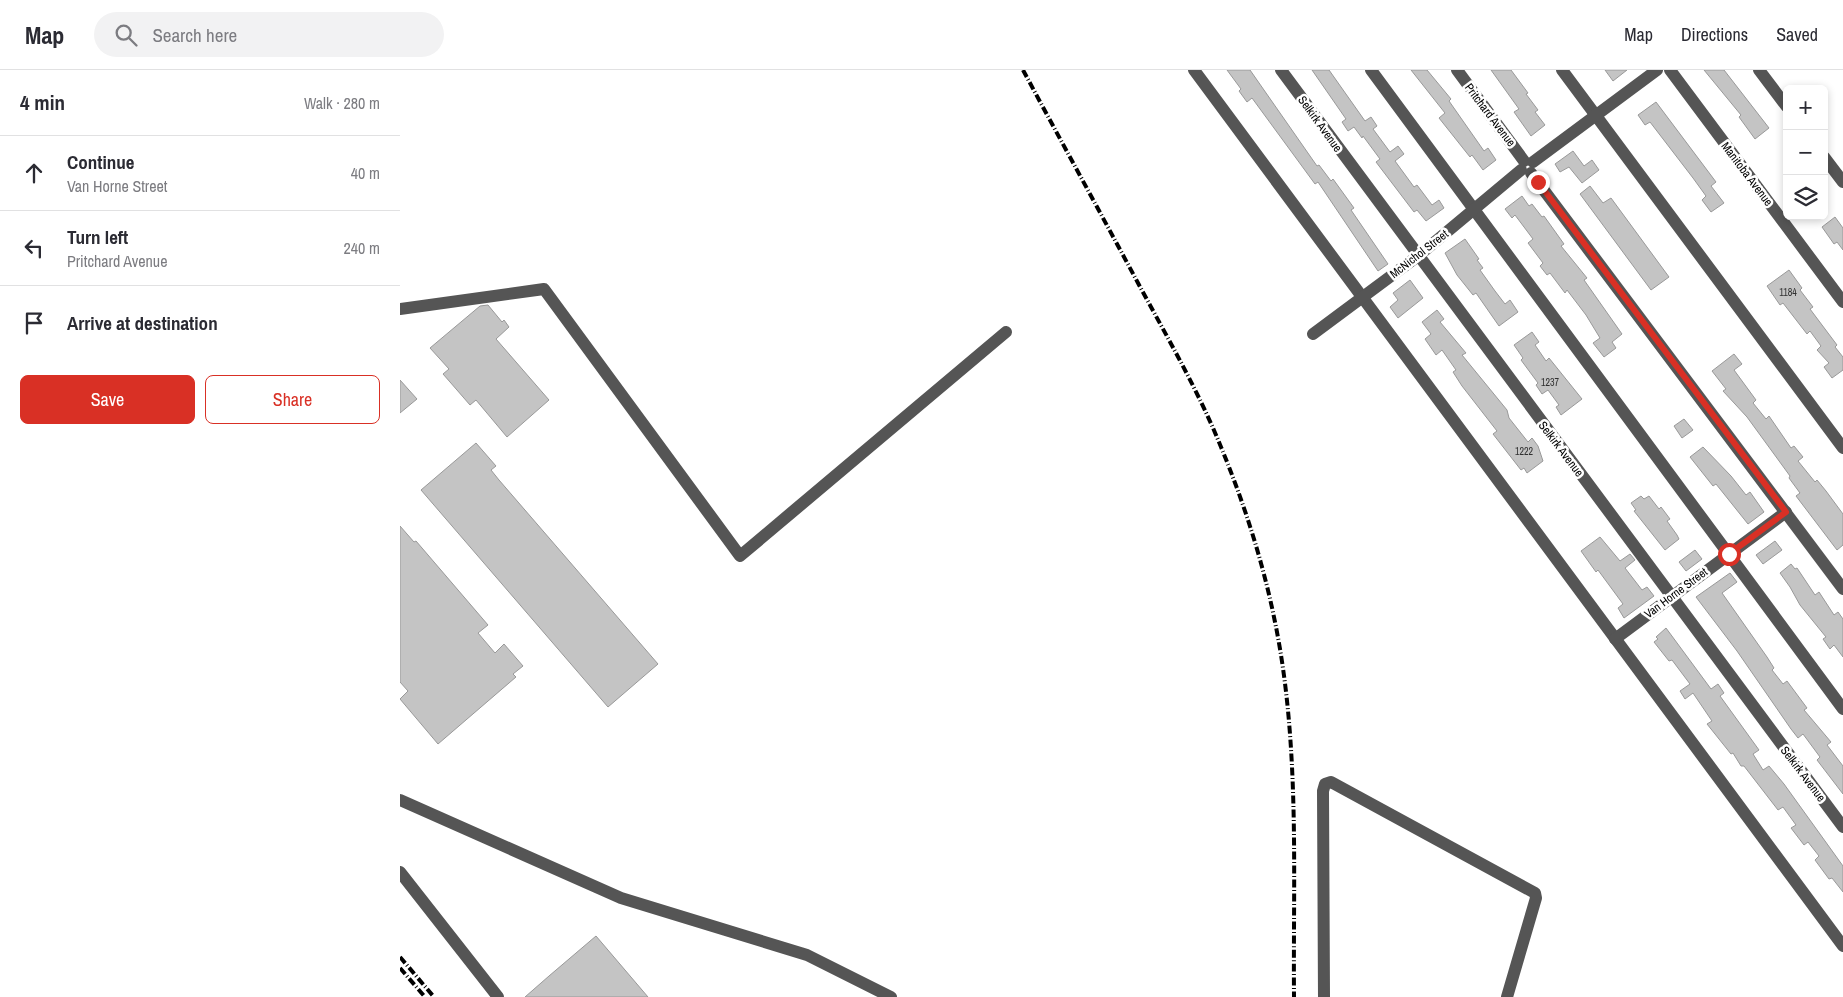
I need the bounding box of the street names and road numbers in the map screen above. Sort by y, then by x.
street label: Pritchard Avenue [1461,80,1519,150]
street label: Selkirk Avenue [1294,93,1346,155]
street label: Manitoba Avenue [1718,139,1776,209]
street label: McNichol Street [1386,226,1452,282]
street label: Selkirk Avenue [1535,418,1587,480]
street label: Van Horne Street [1641,564,1711,622]
street label: Selkirk Avenue [1777,743,1829,805]

